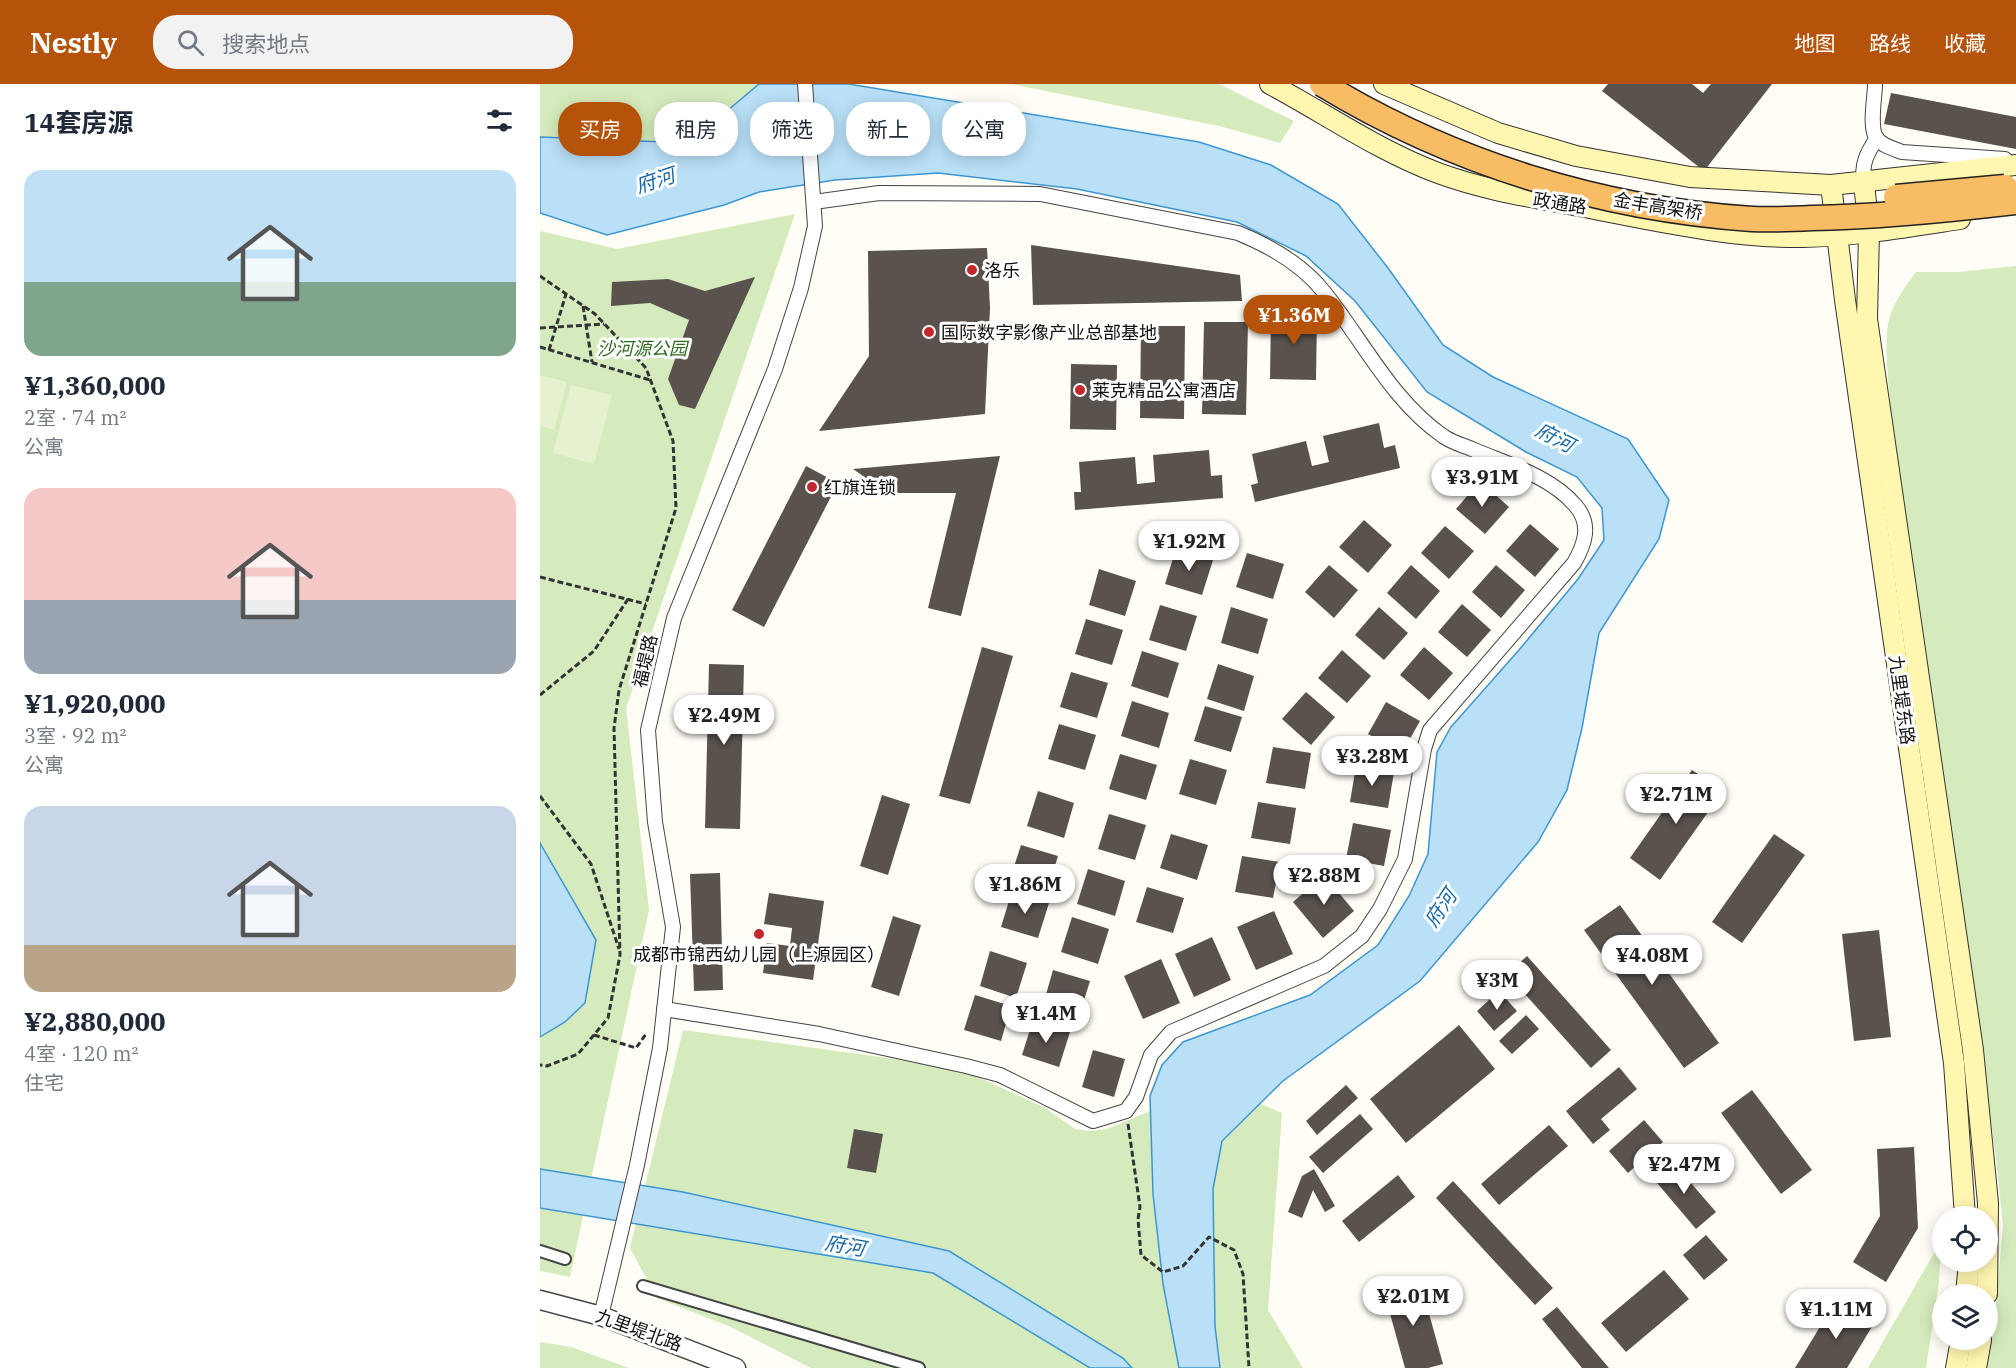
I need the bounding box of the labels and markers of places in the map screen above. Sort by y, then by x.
place label: 洛乐 [984,259,1020,282]
marker: 洛乐 [965,263,979,277]
pin: ¥1.36M [1245,295,1343,346]
place label: 国际数字影像产业总部基地 [941,321,1157,344]
marker: 国际数字影像产业总部基地 [922,325,936,339]
place label: 莱克精品公寓酒店 [1092,379,1236,402]
marker: 莱克精品公寓酒店 [1073,383,1087,397]
pin: ¥3.91M [1433,457,1531,508]
place label: 红旗连锁 [824,476,896,499]
marker: 红旗连锁 [805,480,819,494]
pin: ¥1.92M [1140,521,1238,572]
pin: ¥2.49M [675,695,773,746]
pin: ¥3.28M [1323,736,1421,787]
pin: ¥2.71M [1627,774,1725,825]
pin: ¥2.88M [1275,855,1373,906]
pin: ¥1.86M [976,864,1074,915]
marker: 成都市锦西幼儿园（上源园区） [752,927,766,941]
pin: ¥4.08M [1603,935,1701,986]
place label: 成都市锦西幼儿园（上源园区） [633,943,885,966]
pin: ¥3M [1468,960,1526,1011]
pin: ¥1.4M [1004,993,1088,1044]
pin: ¥2.47M [1635,1144,1733,1195]
pin: ¥2.01M [1364,1276,1462,1327]
pin: ¥1.11M [1787,1289,1885,1340]

